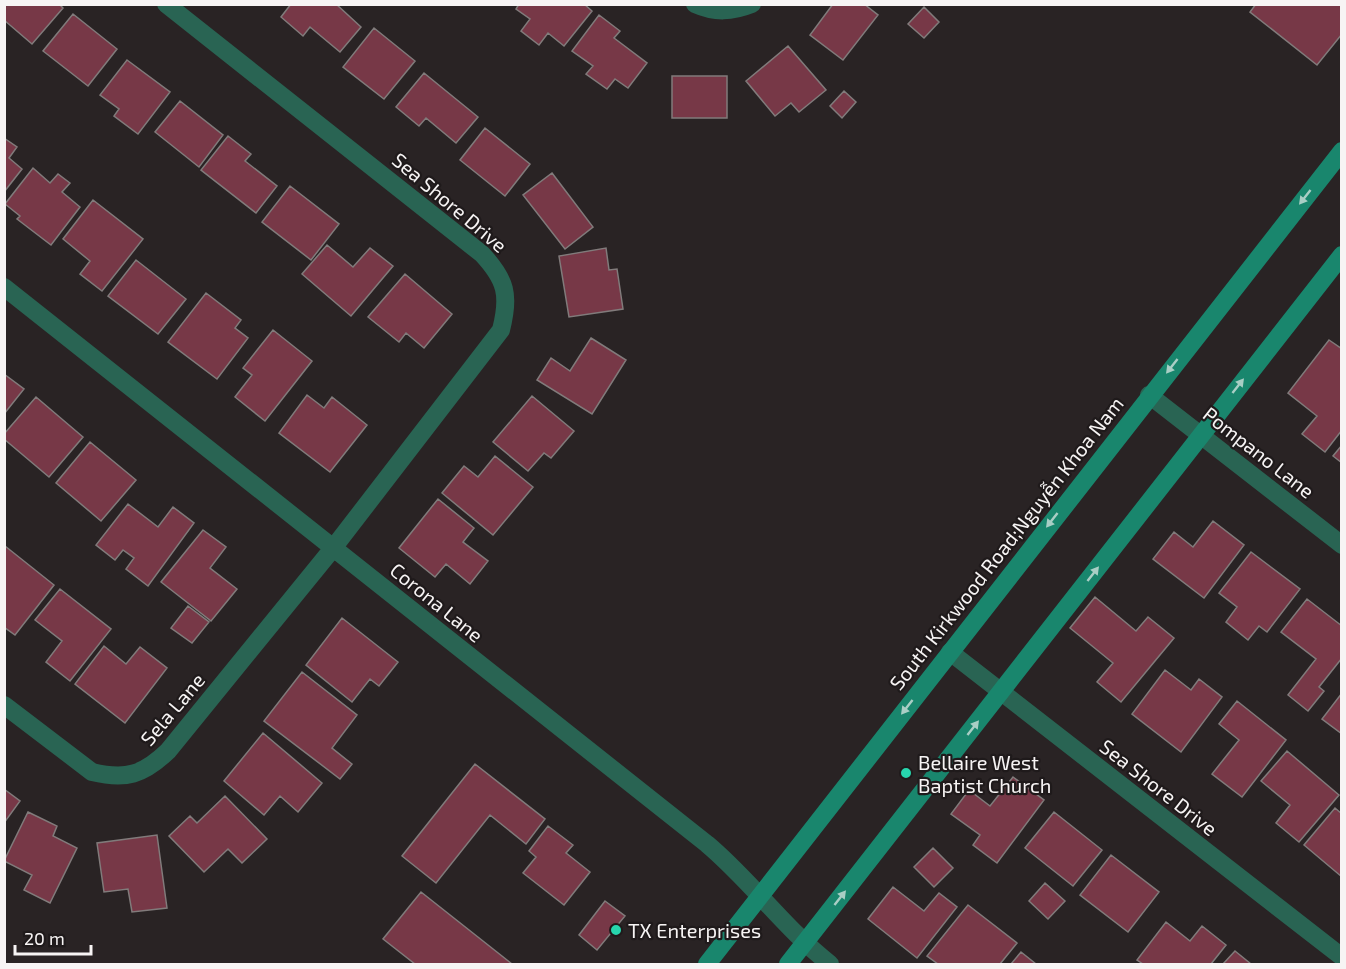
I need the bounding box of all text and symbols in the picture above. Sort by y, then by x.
street label: Sea Shore Drive [388,147,512,257]
one-way arrow [1300,189,1312,204]
one-way arrow [1165,358,1178,374]
one-way arrow [1231,379,1243,394]
street label: South Kirkwood Road;Nguyễn Khoa Nam [884,392,1128,694]
street label: Pompano Lane [1199,401,1319,503]
one-way arrow [1045,512,1058,528]
street label: Corona Lane [386,557,488,647]
one-way arrow [1086,566,1098,581]
street label: Sela Lane [135,668,209,750]
one-way arrow [901,700,913,715]
one-way arrow [967,720,980,736]
street label: Sea Shore Drive [1096,734,1222,840]
place label: Bellaire West Baptist Church [918,750,1051,797]
marker: Bellaire West Baptist Church [899,766,913,780]
one-way arrow [834,890,847,906]
scale bar [15,918,92,956]
place label: TX Enterprises [628,918,761,942]
marker: TX Enterprises [609,923,623,937]
text: 20 m [24,927,65,949]

